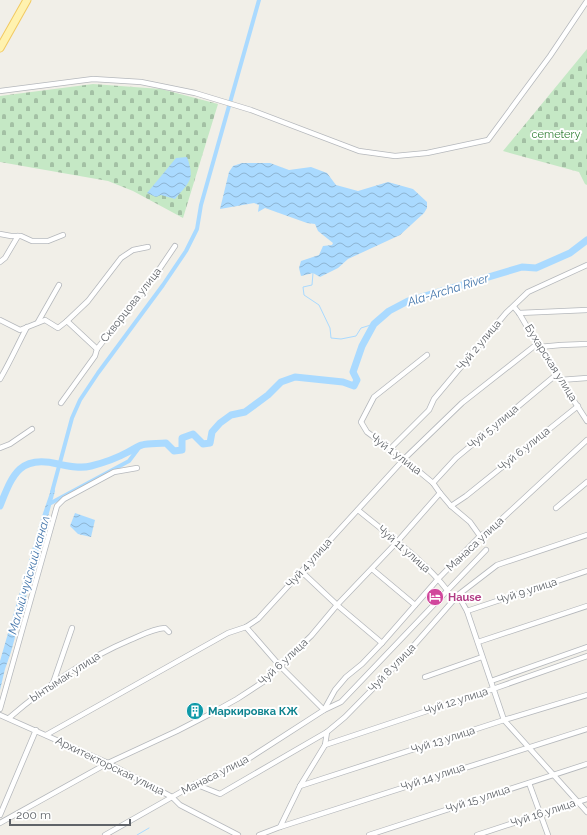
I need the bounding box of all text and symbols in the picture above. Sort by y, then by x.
park label: cemetery [532,128,580,141]
street label: Скворцова улица [98,265,164,345]
water label: Ala-Archa River [405,271,491,309]
street label: Чуй 2 улица [454,317,504,373]
street label: Бухарская улица [522,322,580,404]
street label: Чуй 5 улица [465,402,521,452]
street label: Чуй 6 улица [496,424,552,474]
street label: Чуй 1 улица [368,431,424,477]
water label: Малый чуйский канал [5,514,53,636]
street label: Манаса улица [444,514,506,574]
street label: Чуй 11 улица [375,523,433,575]
street label: Чуй 4 улица [283,536,335,590]
street label: Чуй 9 улица [495,575,559,607]
hotel icon: Hause [425,587,445,607]
place label: Hause [448,591,482,604]
street label: Чуй 6 улица [256,636,310,688]
street label: Чуй 8 улица [366,641,418,695]
street label: Ынтымак улица [27,649,103,705]
street label: Чуй 12 улица [422,685,490,717]
building icon: Маркировка КЖ [185,701,205,721]
place label: Маркировка КЖ [208,705,298,718]
street label: Чуй 13 улица [409,724,477,756]
street label: Архитекторская улица [54,734,166,798]
street label: Манаса улица [179,752,251,798]
street label: Чуй 14 улица [399,761,467,793]
street label: Чуй 15 улица [444,783,512,815]
street label: Чуй 16 улица [509,796,577,830]
scale bar [10,801,130,827]
text: 200 m [16,808,51,822]

